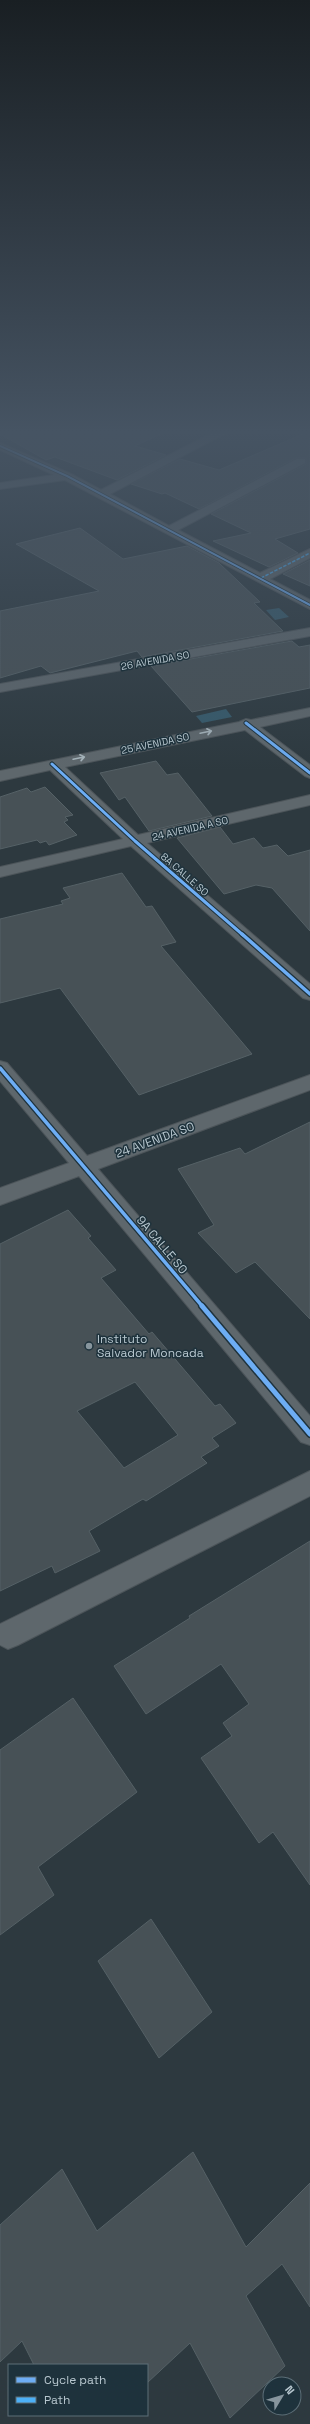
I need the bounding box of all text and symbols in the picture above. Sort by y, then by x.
street label: 26 AVENIDA SO [120,648,191,673]
one-way arrow [199,727,212,735]
street label: 25 AVENIDA SO [120,730,191,757]
one-way arrow [72,754,85,762]
street label: 24 AVENIDA A SO [151,813,230,844]
street label: 8A CALLE SO [158,850,212,899]
street label: 24 AVENIDA SO [113,1118,197,1162]
street label: 9A CALLE SO [133,1213,191,1277]
place label: Instituto Salvador Moncada [97,1331,204,1361]
marker: Instituto Salvador Moncada [84,1341,94,1351]
legend [8,2364,148,2416]
text: Cycle path [44,2372,106,2388]
north arrow [262,2376,302,2416]
text: N [282,2383,298,2397]
text: Path [44,2392,70,2408]

